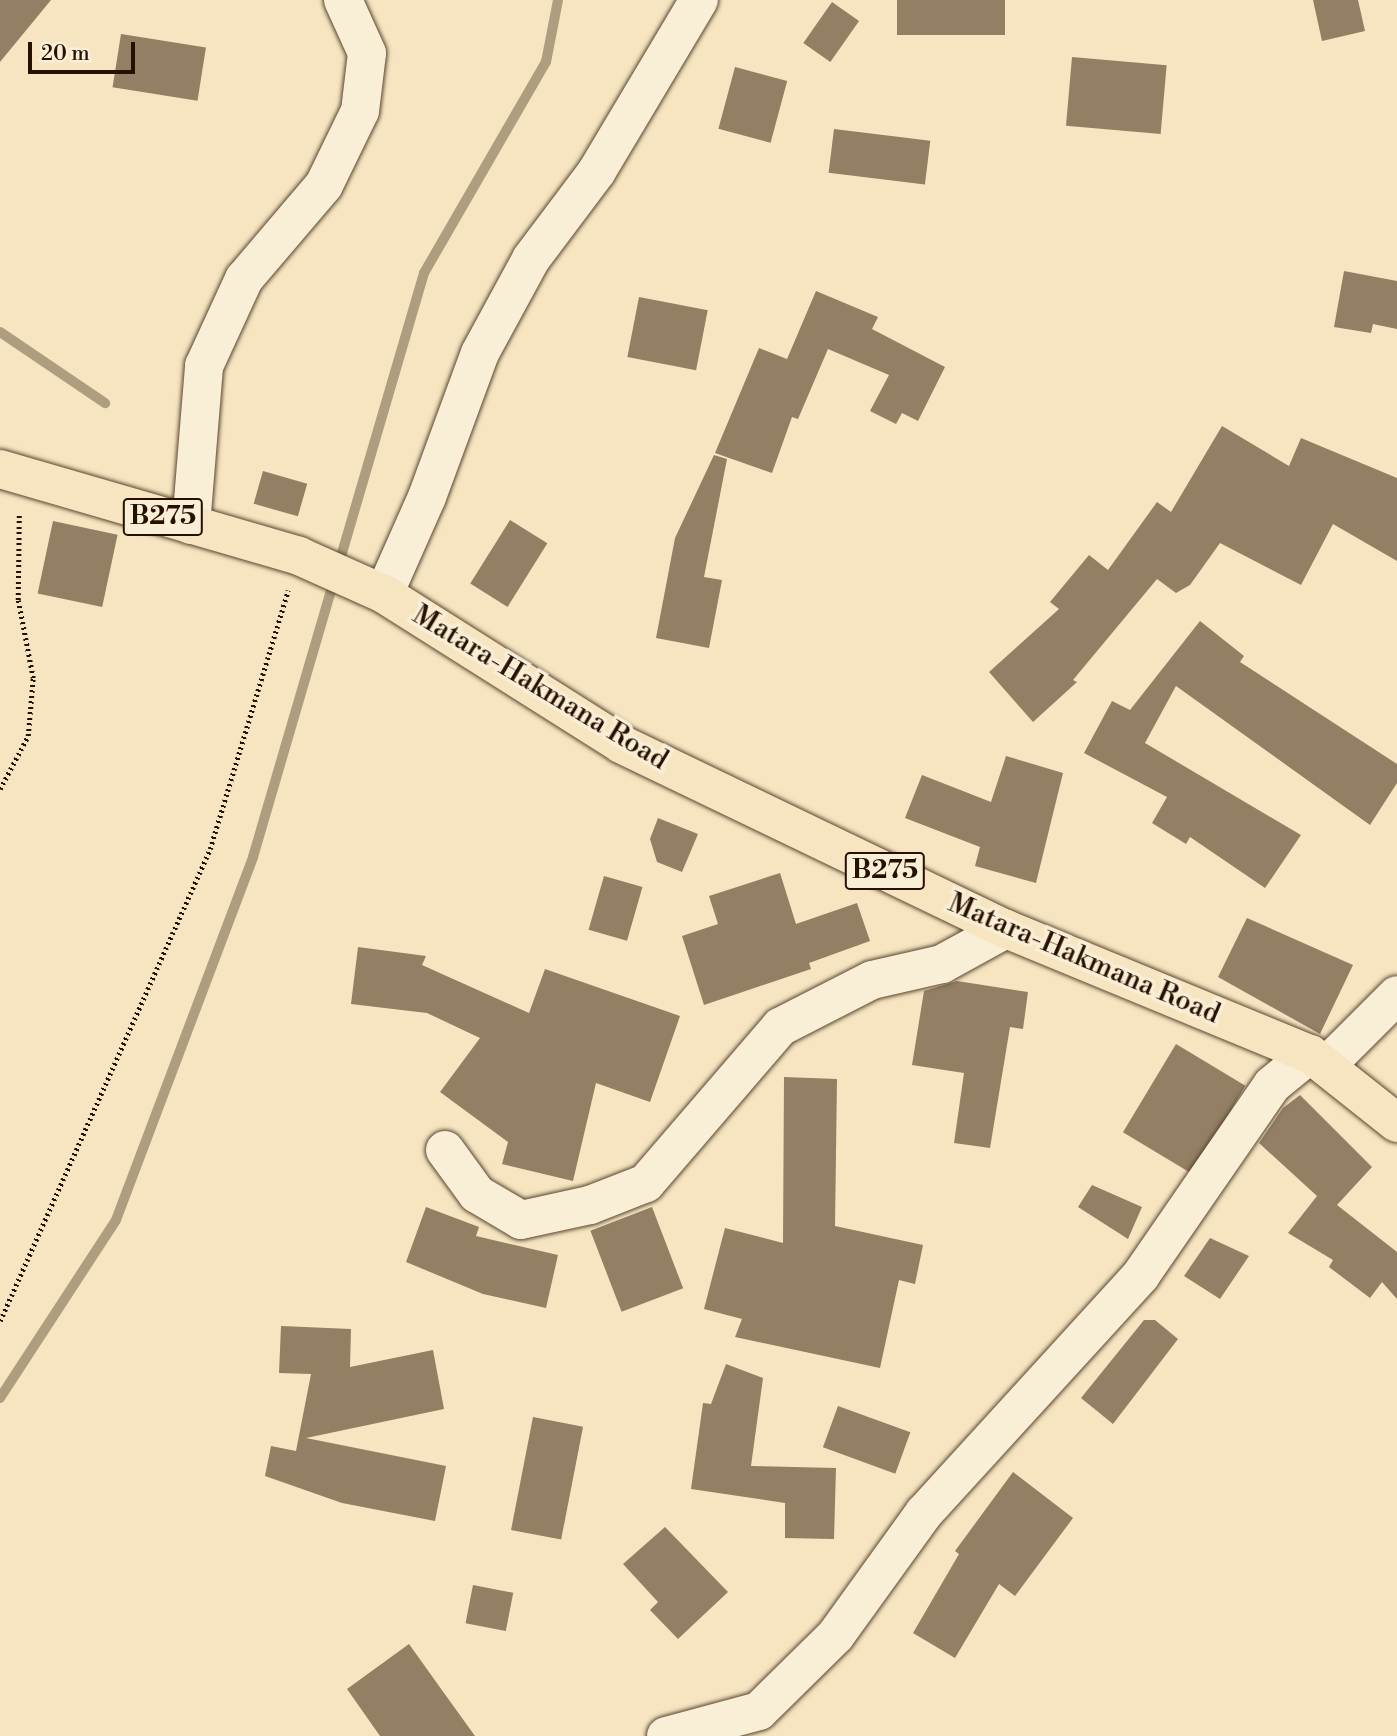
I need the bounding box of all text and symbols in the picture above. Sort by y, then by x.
scale bar [32,28,138,72]
text: 20 m [41,41,90,67]
road number: B275 [123,495,203,540]
street label: Matara-Hakmana Road [406,598,674,778]
road number: B275 [845,848,925,894]
street label: Matara-Hakmana Road [943,886,1225,1032]

